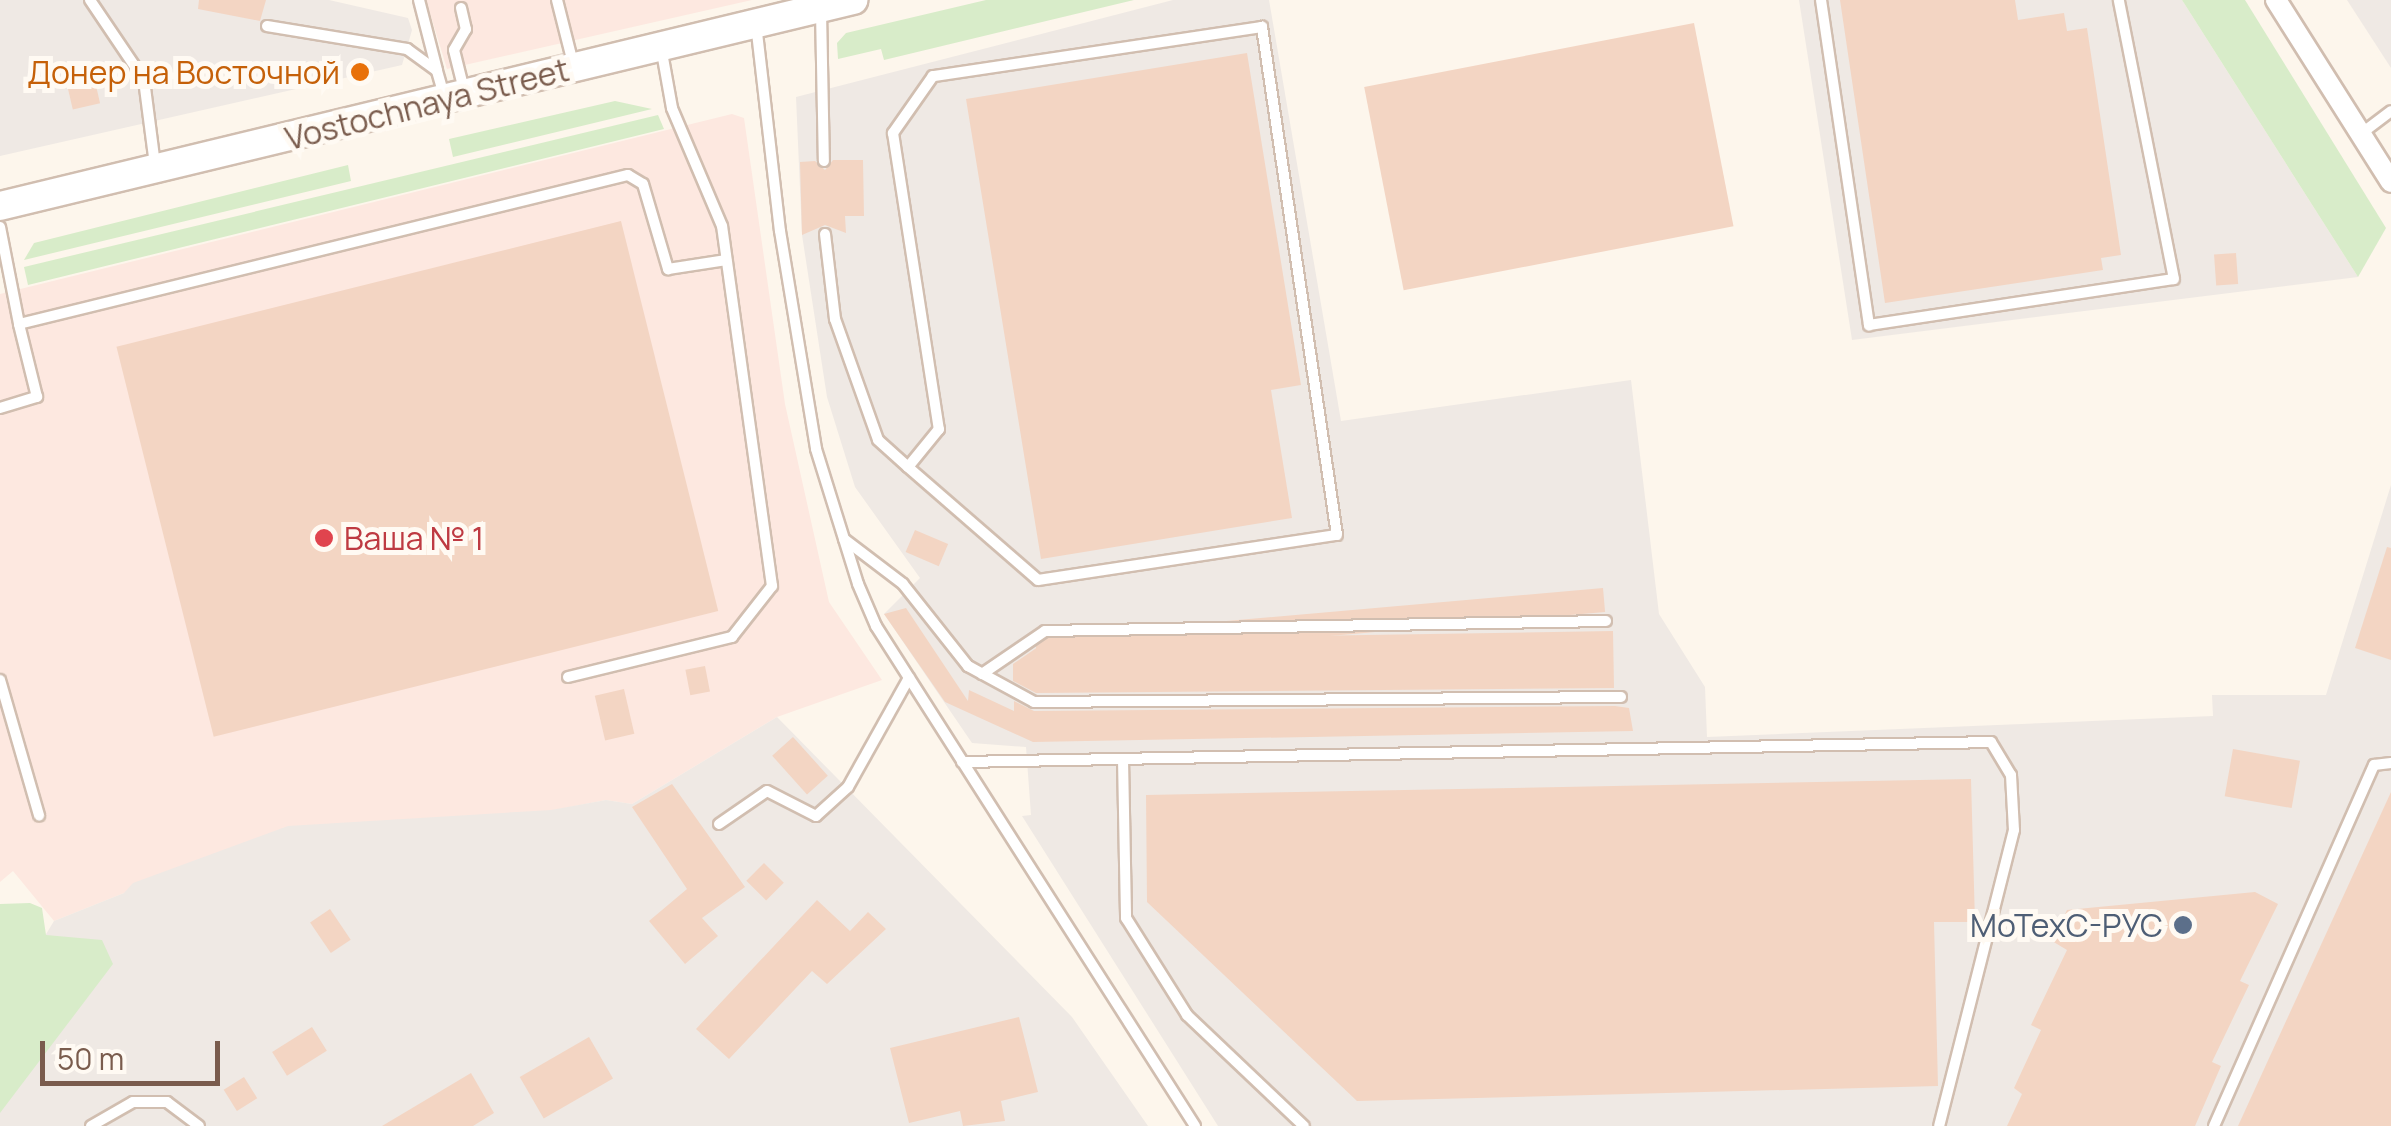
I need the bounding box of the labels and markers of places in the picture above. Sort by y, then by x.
place label: Донер на Восточной [27,53,340,91]
marker: Донер на Восточной [349,61,371,83]
place label: Ваша № 1 [344,519,484,557]
marker: Ваша № 1 [313,527,335,549]
place label: МоТехС-РУС [1970,906,2163,944]
marker: МоТехС-РУС [2172,914,2194,936]

